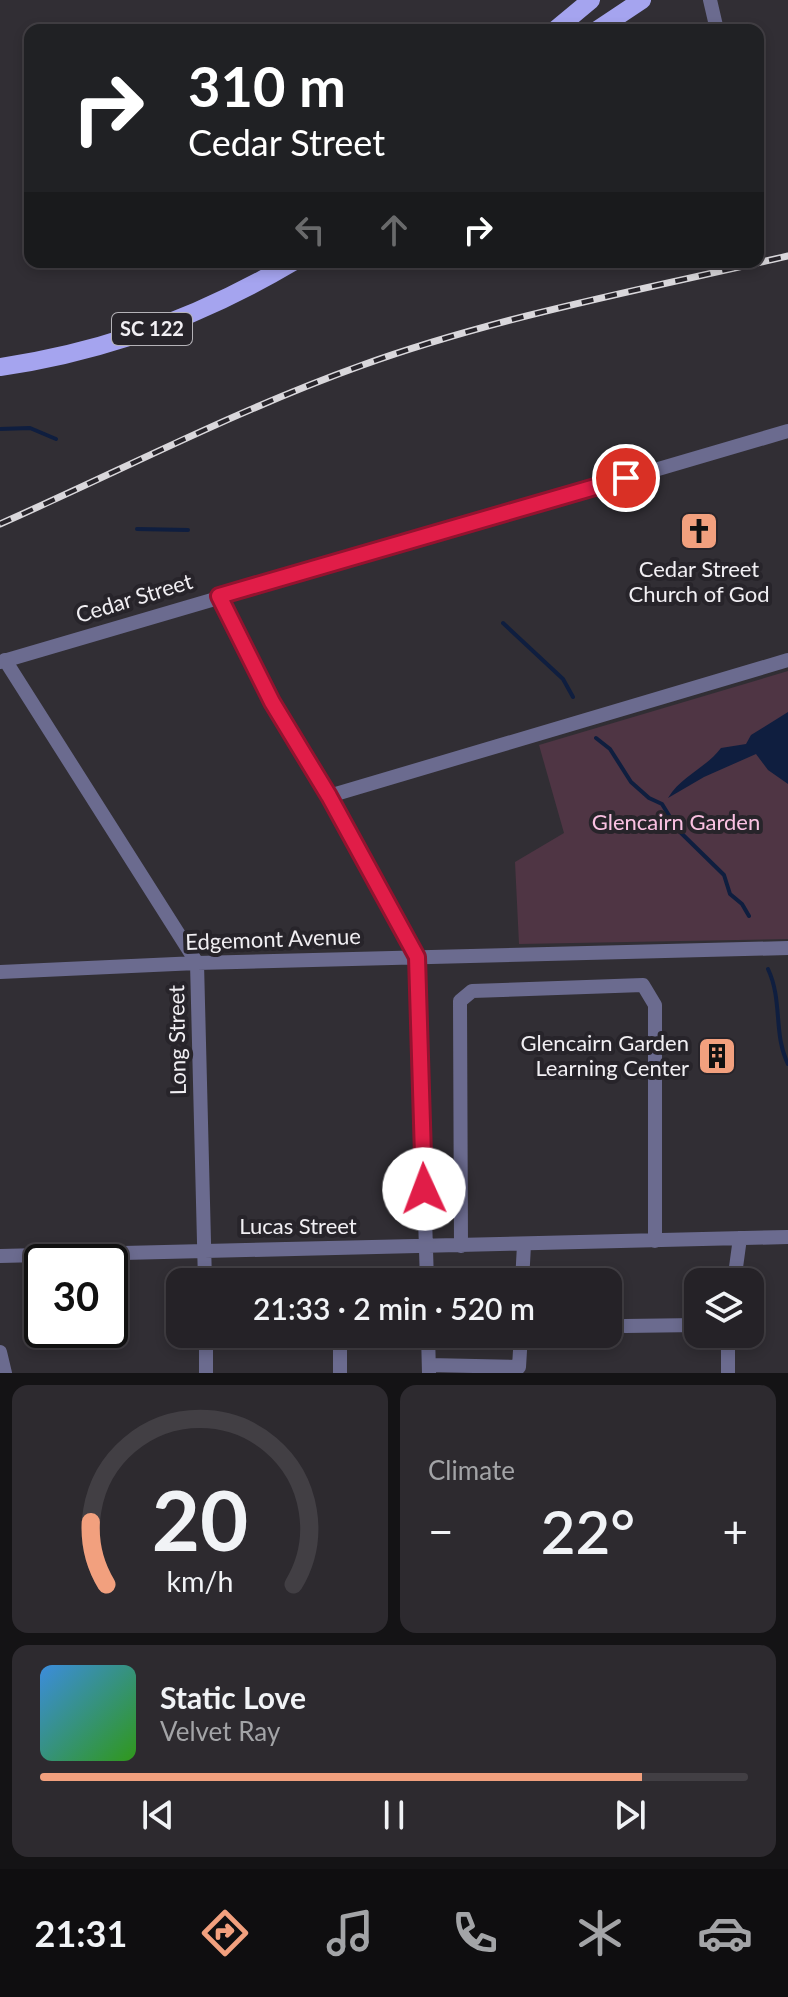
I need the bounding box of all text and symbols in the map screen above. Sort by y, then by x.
text: 310 m [188,52,346,119]
icon: right [56,56,160,160]
text: Cedar Street [188,120,385,164]
icon: left [288,208,332,252]
icon: ahead [372,208,416,252]
icon: right [456,208,500,252]
road number: SC 122 [112,313,192,345]
pin [592,444,660,512]
icon: arrive [604,456,648,500]
church icon: Cedar Street Church of God [678,510,720,552]
place label: Cedar Street Church of God [628,555,770,607]
street label: Cedar Street [72,567,196,628]
park label: Glencairn Garden [592,808,760,835]
street label: Edgemont Avenue [185,922,361,955]
street label: Long Street [162,985,191,1095]
place label: Glencairn Garden Learning Center [521,1029,689,1081]
building icon: Glencairn Garden Learning Center [696,1035,738,1077]
position arrow [382,1147,466,1231]
street label: Lucas Street [239,1212,357,1239]
speed limit sign: 30 [24,1244,128,1348]
map controls [684,1268,764,1348]
button: layers [684,1268,764,1348]
text: 21:33 · 2 min · 520 m [253,1290,535,1326]
text: Climate [428,1454,515,1486]
text: 20 [152,1469,248,1569]
text: 22° [541,1495,635,1567]
text: − [428,1505,454,1557]
text: + [722,1505,748,1557]
text: km/h [167,1564,233,1598]
text: Static Love [160,1679,306,1715]
text: Velvet Ray [160,1715,280,1747]
icon: previous [136,1793,180,1837]
icon: pause [372,1793,416,1837]
icon: next [608,1793,652,1837]
icon: directions [197,1905,253,1961]
icon: music [322,1905,378,1961]
icon: phone [447,1905,503,1961]
icon: climate [572,1905,628,1961]
icon: car [697,1905,753,1961]
text: 21:31 [35,1911,127,1955]

